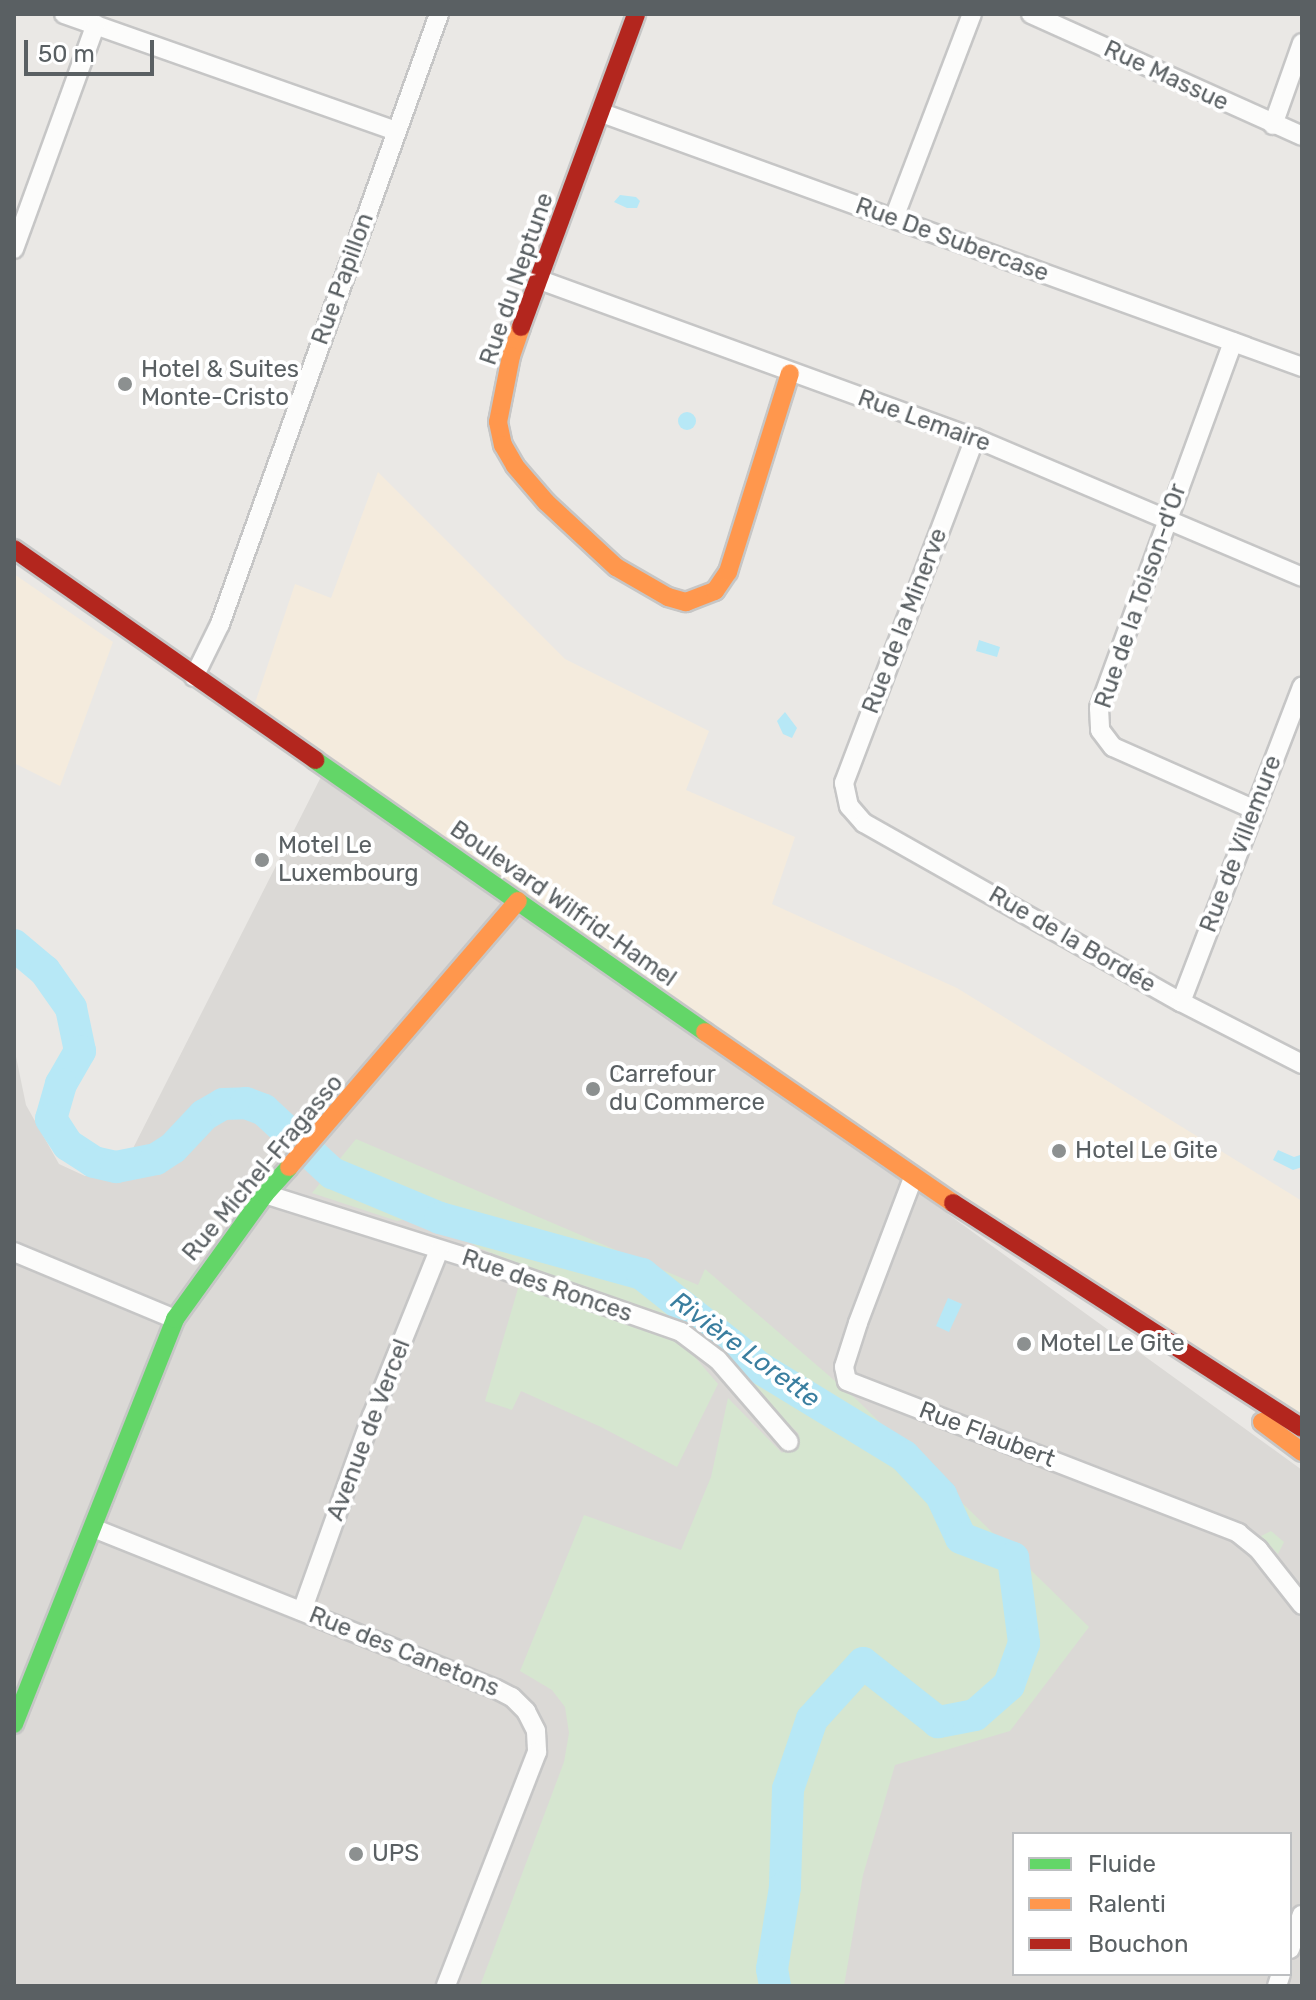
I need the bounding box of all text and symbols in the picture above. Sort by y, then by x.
scale bar [28,24,158,74]
street label: Rue Massue [1099,35,1233,117]
text: 50 m [38,40,95,68]
street label: Rue du Neptune [474,189,560,369]
street label: Rue De Subercase [851,192,1053,288]
street label: Rue Papillon [306,209,380,349]
place label: Hotel & Suites Monte-Cristo [141,356,299,412]
marker: Hotel & Suites Monte-Cristo [116,375,134,393]
street label: Rue Lemaire [854,384,994,458]
street label: Rue de la Toison-d'Or [1089,480,1193,712]
street label: Rue de la Minerve [856,524,954,718]
street label: Rue de Villemure [1194,751,1288,937]
street label: Boulevard Wilfrid-Hamel [444,815,682,993]
place label: Motel Le Luxembourg [278,832,419,888]
marker: Motel Le Luxembourg [253,851,271,869]
street label: Rue de la Bordée [983,881,1161,999]
place label: Carrefour du Commerce [609,1061,765,1117]
street label: Rue Michel-Fragasso [177,1069,349,1267]
marker: Carrefour du Commerce [584,1080,602,1098]
place label: Hotel Le Gite [1075,1137,1218,1165]
marker: Hotel Le Gite [1050,1142,1068,1160]
street label: Rue des Ronces [458,1243,636,1329]
water label: Rivière Lorette [664,1285,826,1415]
place label: Motel Le Gite [1040,1330,1185,1358]
street label: Avenue de Vercel [321,1335,417,1525]
marker: Motel Le Gite [1015,1335,1033,1353]
street label: Rue Flaubert [915,1396,1059,1474]
street label: Rue des Canetons [305,1601,503,1703]
legend [1012,1832,1292,1976]
place label: UPS [372,1840,419,1868]
marker: UPS [347,1845,365,1863]
text: Fluide [1088,1850,1156,1878]
text: Ralenti [1088,1890,1166,1918]
text: Bouchon [1088,1930,1188,1958]

